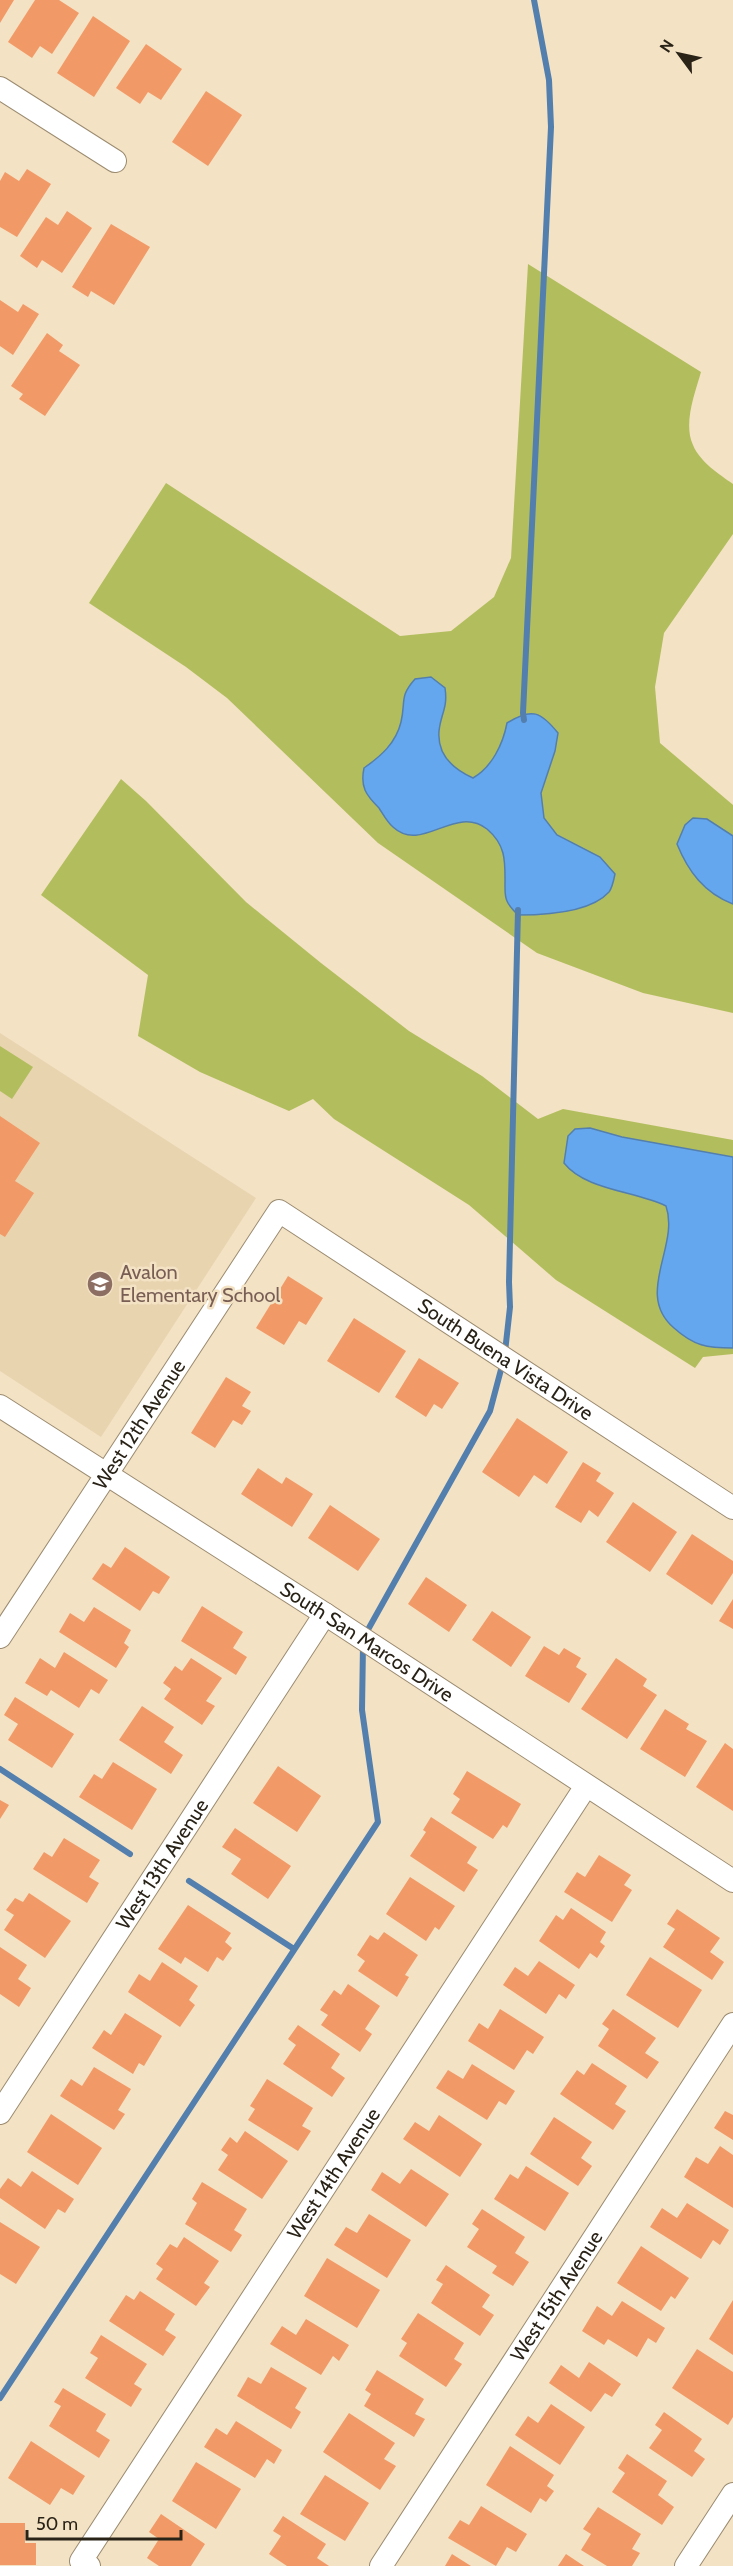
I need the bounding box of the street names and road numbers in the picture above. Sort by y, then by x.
street label: South Buena Vista Drive [413,1293,598,1425]
street label: West 12th Avenue [88,1355,190,1494]
street label: South San Marcos Drive [276,1577,458,1707]
street label: West 13th Avenue [111,1794,213,1934]
street label: West 14th Avenue [282,2103,385,2243]
street label: West 15th Avenue [505,2226,608,2366]

